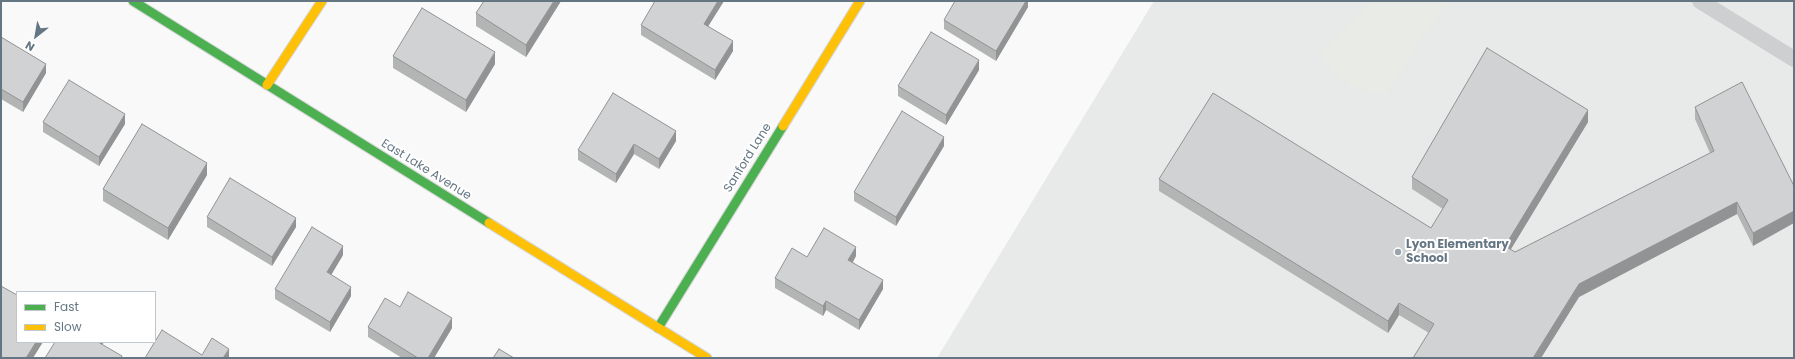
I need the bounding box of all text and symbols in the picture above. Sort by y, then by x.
north arrow [16,16,56,56]
text: N [22,37,37,55]
street label: Sanford Lane [721,121,775,195]
street label: East Lake Avenue [378,137,474,203]
place label: Lyon Elementary School [1406,238,1509,266]
marker: Lyon Elementary School [1393,247,1403,257]
legend [16,291,156,343]
text: Fast [54,298,79,315]
text: Slow [54,318,82,335]

